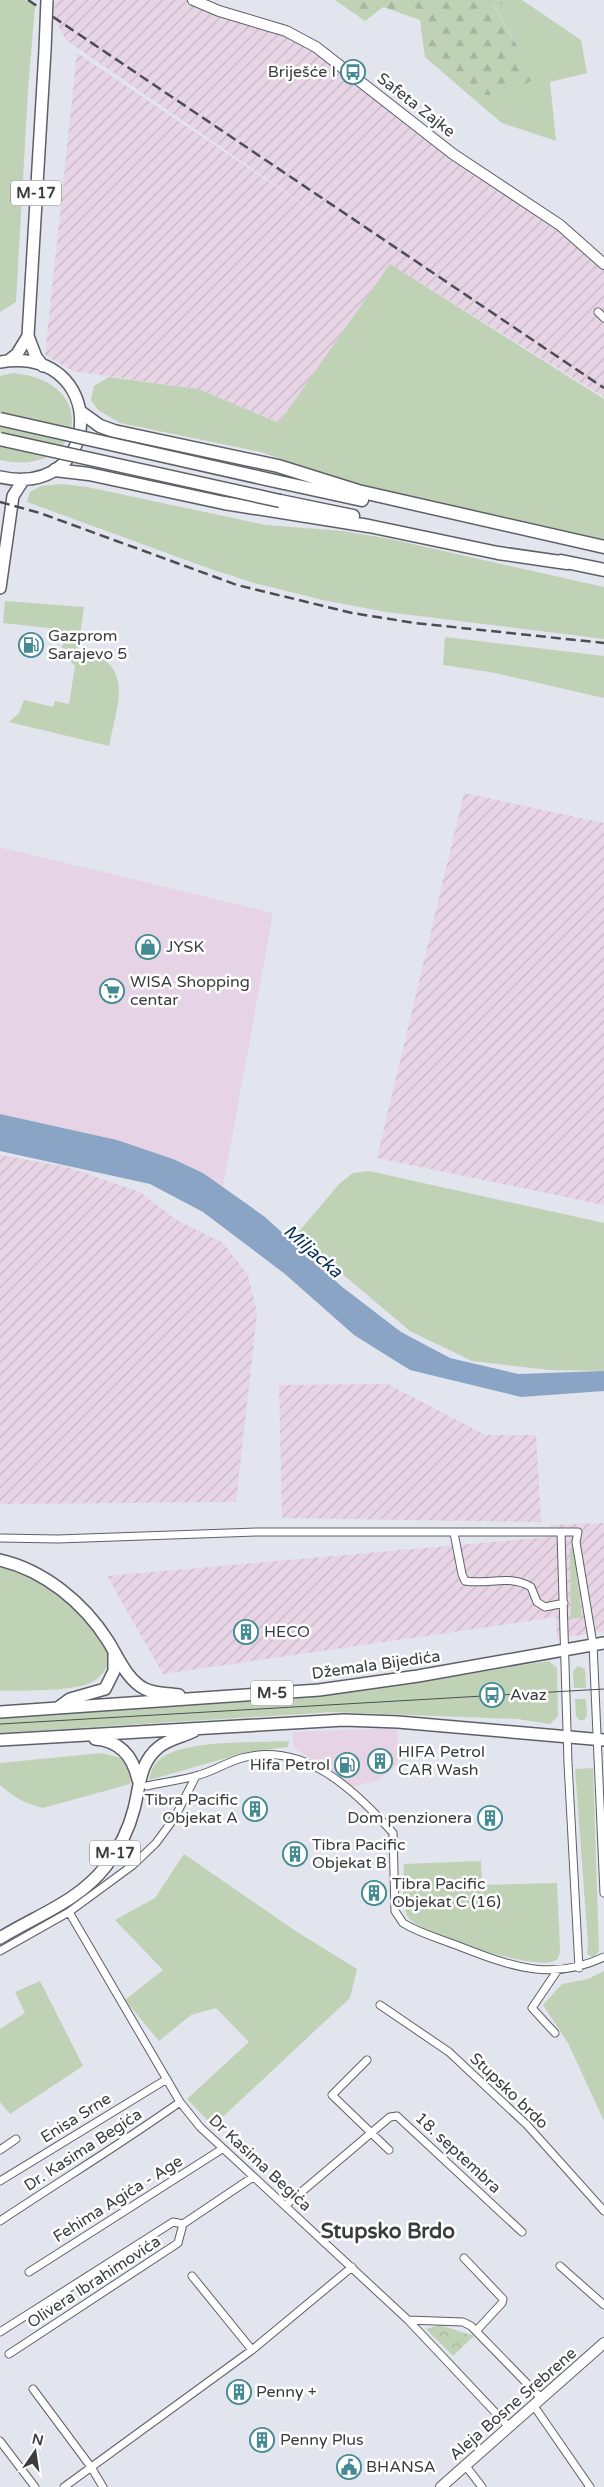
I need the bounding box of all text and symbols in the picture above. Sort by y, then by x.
bus stop icon: Briješće I [340,59,366,85]
place label: Briješće I [268,62,336,82]
street label: Safeta Zajke [373,68,459,142]
road number: M-17 [11,180,61,206]
place label: Gazprom Sarajevo 5 [48,626,127,664]
fuel station icon: Gazprom Sarajevo 5 [18,632,44,658]
shop icon: JYSK [135,934,161,960]
place label: JYSK [166,937,204,957]
place label: WISA Shopping centar [130,972,250,1010]
supermarket icon: WISA Shopping centar [99,978,125,1004]
water label: Miljacka [279,1220,347,1283]
building icon: HECO [233,1619,259,1645]
place label: HECO [264,1622,310,1642]
street label: Džemala Bijedića [310,1646,442,1684]
road number: M-5 [251,1680,293,1706]
bus stop icon: Avaz [479,1682,505,1708]
place label: Avaz [510,1685,547,1705]
place label: HIFA Petrol CAR Wash [398,1742,485,1780]
building icon: HIFA Petrol CAR Wash [367,1748,393,1774]
fuel station icon: Hifa Petrol [334,1752,360,1778]
place label: Hifa Petrol [250,1755,330,1775]
place label: Tibra Pacific Objekat A [144,1790,238,1828]
building icon: Tibra Pacific Objekat A [242,1796,268,1822]
building icon: Dom penzionera [477,1805,503,1831]
place label: Dom penzionera [347,1808,472,1828]
place label: Tibra Pacific Objekat B [312,1835,406,1873]
road number: M-17 [90,1840,140,1866]
building icon: Tibra Pacific Objekat B [282,1841,308,1867]
place label: Tibra Pacific Objekat C (16) [392,1874,501,1912]
building icon: Tibra Pacific Objekat C (16) [361,1880,387,1906]
street label: Stupsko brdo [466,2049,552,2133]
street label: Enisa Srne [37,2089,115,2147]
street label: Dr. Kasima Begića [20,2104,146,2196]
street label: 18. septembra [411,2108,505,2198]
street label: Dr Kasima Begića [205,2110,315,2216]
street label: Fehima Agića - Age [50,2151,186,2247]
district label: Stupsko Brdo [321,2219,455,2244]
street label: Olivera Ibrahimovića [23,2231,165,2333]
street label: Aleja Bosne Srebrene [445,2343,581,2465]
building icon: Penny + [226,2379,252,2405]
place label: Penny + [256,2382,317,2402]
north arrow [10,2427,60,2477]
building icon: Penny Plus [249,2427,275,2453]
text: N [30,2430,45,2449]
place label: Penny Plus [280,2430,364,2450]
public building icon: BHANSA [336,2454,362,2480]
place label: BHANSA [366,2457,436,2477]

